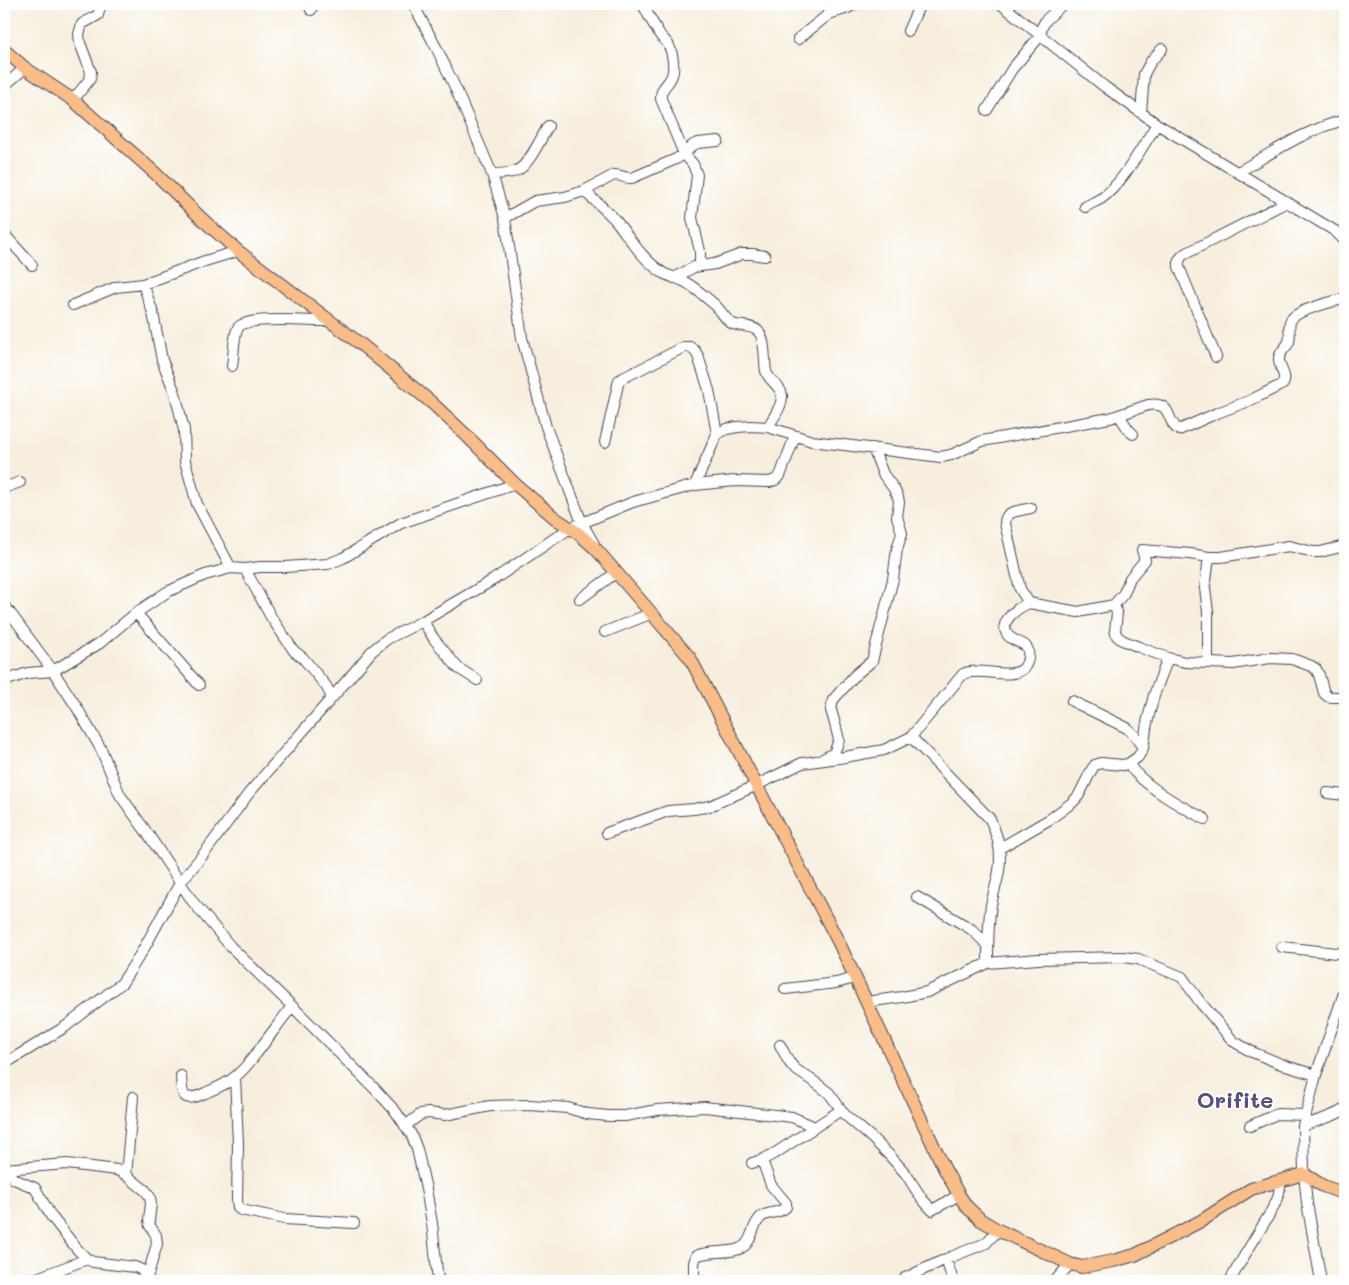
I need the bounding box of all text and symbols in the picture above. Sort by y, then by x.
district label: Orifite [1197,1085,1273,1114]

